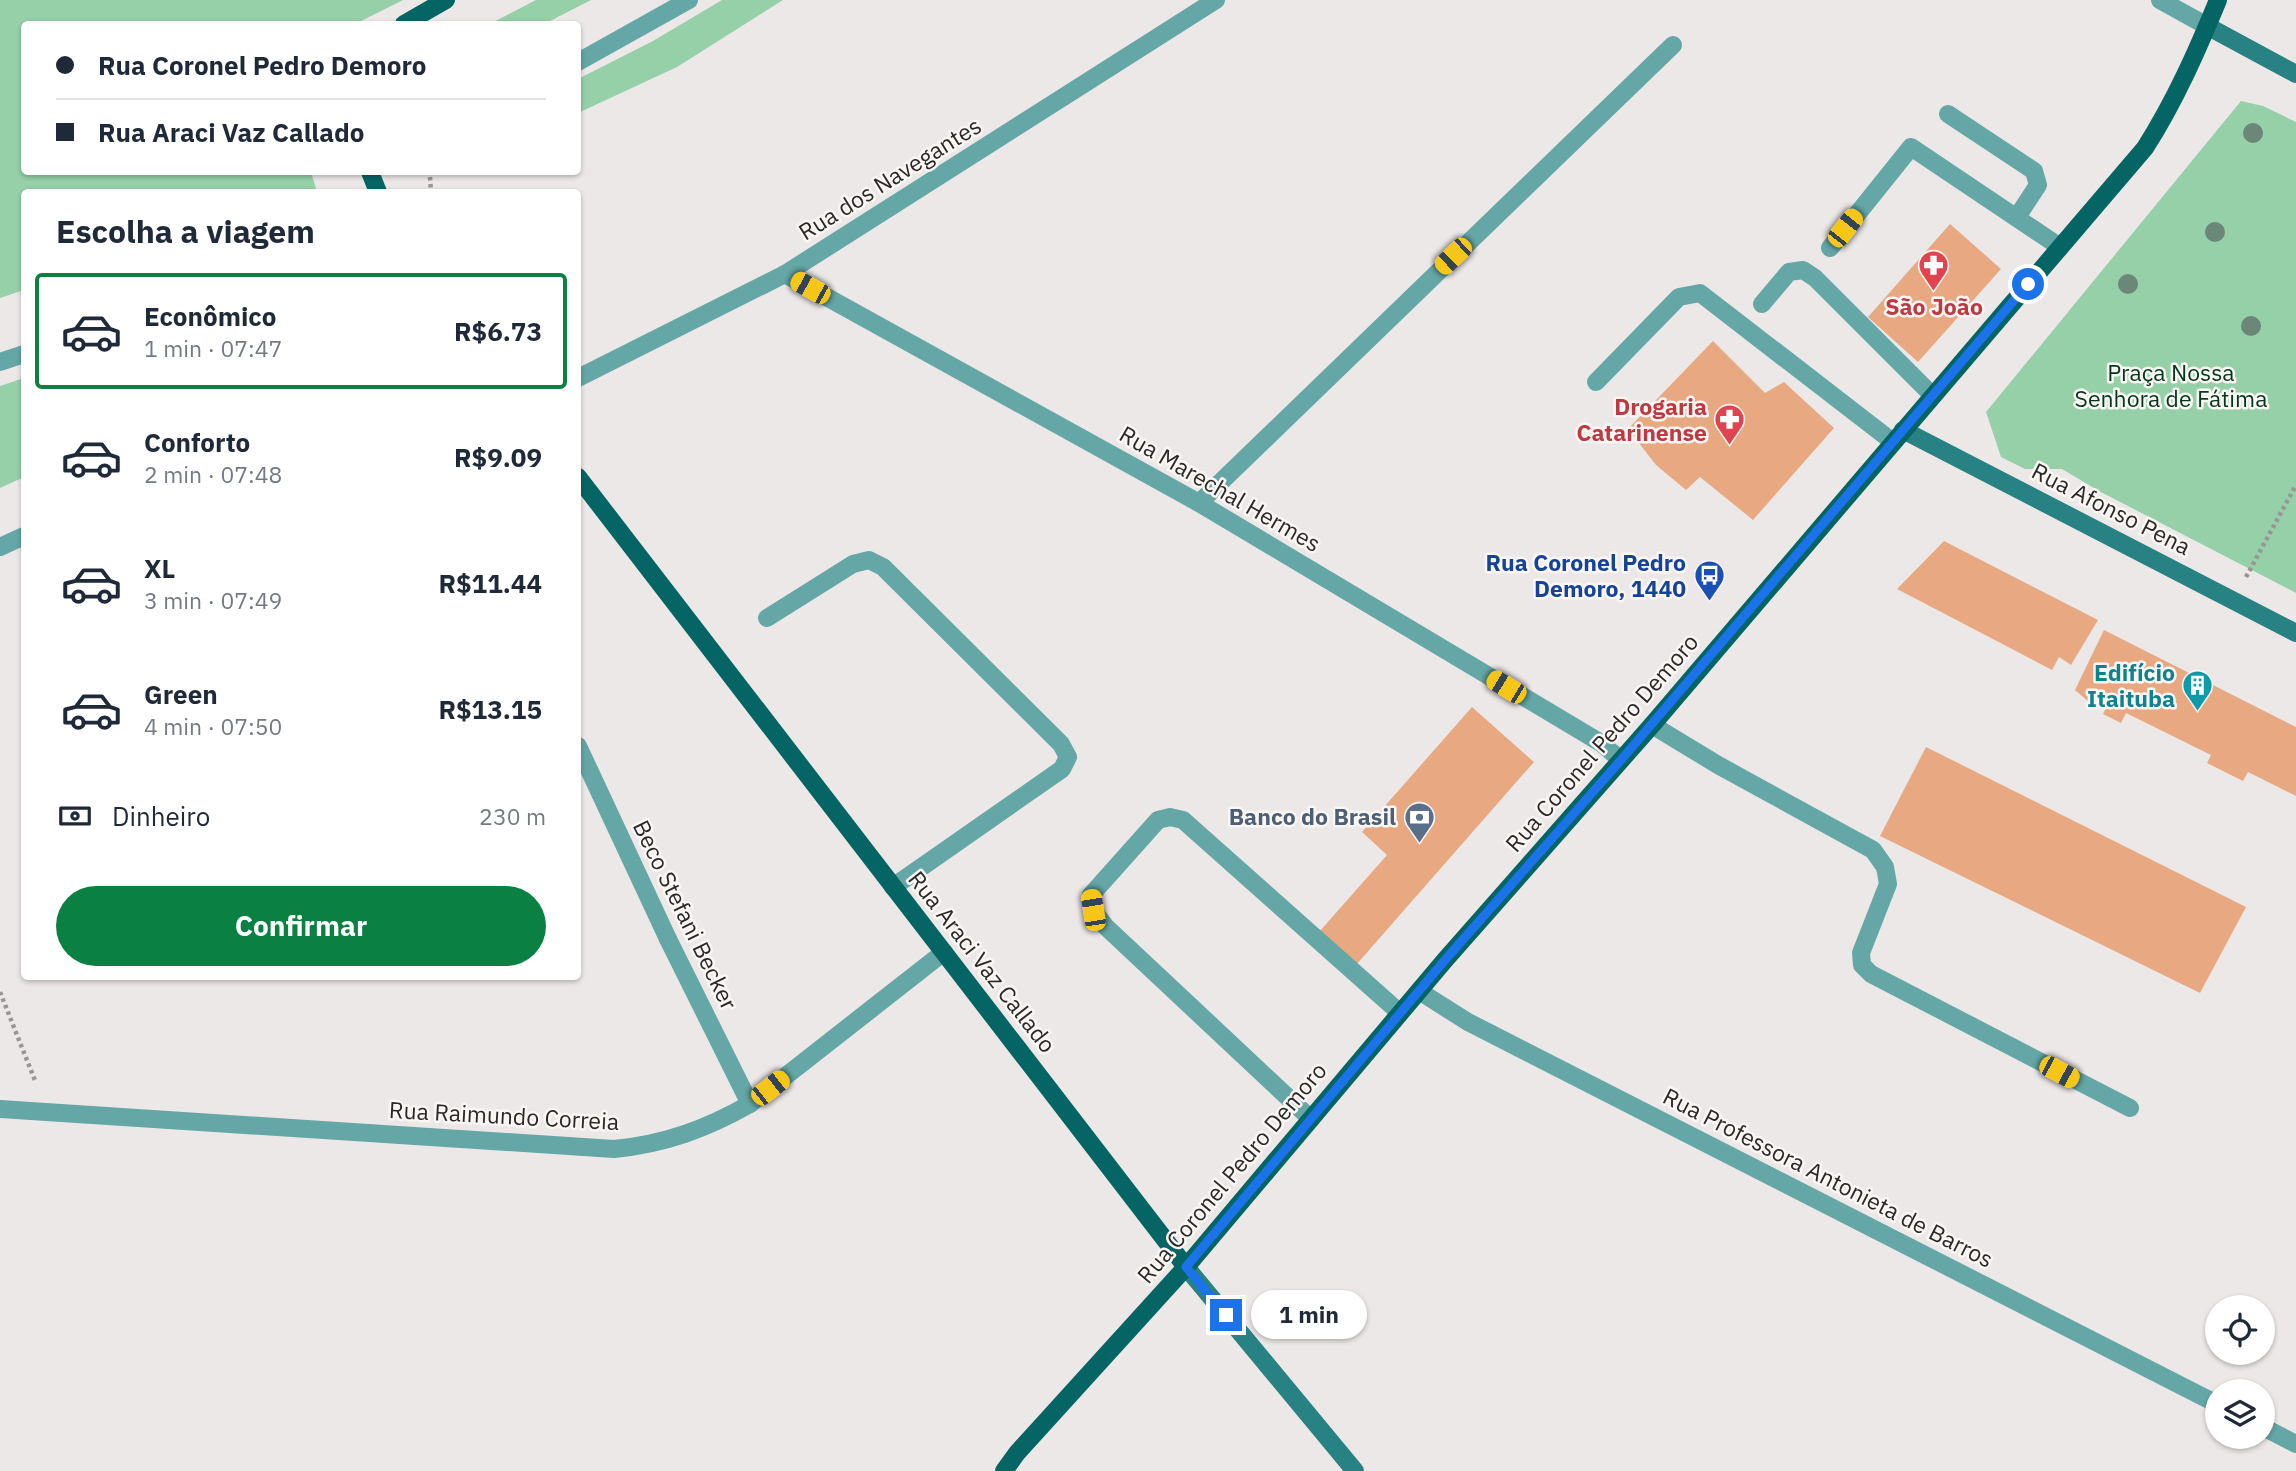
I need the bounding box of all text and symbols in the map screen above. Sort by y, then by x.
text: Rua Coronel Pedro Demoro [98,48,427,82]
street label: Rua dos Navegantes [793,110,986,246]
text: Rua Araci Vaz Callado [98,115,365,149]
car [1824,205,1867,251]
text: Escolha a viagem [56,210,315,252]
car [1431,234,1476,278]
pharmacy icon: São João [1917,249,1951,293]
route start [2012,268,2044,300]
car [787,269,834,307]
place label: São João [1885,291,1983,321]
text: Econômico [144,299,276,333]
icon: car [60,300,123,363]
text: R$6.73 [454,314,542,348]
text: 1 min · 07:47 [144,333,282,363]
park label: Praça Nossa Senhora de Fátima [2075,357,2267,413]
place label: Drogaria Catarinense [1576,391,1707,447]
pharmacy icon: Drogaria Catarinense [1713,403,1747,447]
street label: Rua Marechal Hermes [1115,418,1326,558]
text: Conforto [144,425,250,459]
icon: car [60,426,123,489]
text: R$9.09 [454,440,542,474]
street label: Rua Afonso Pena [2027,455,2196,561]
text: 2 min · 07:48 [144,459,282,489]
place label: Rua Coronel Pedro Demoro, 1440 [1485,547,1686,603]
text: XL [144,551,175,585]
icon: car [60,552,123,615]
bus stop icon: Rua Coronel Pedro Demoro, 1440 [1692,559,1726,603]
text: R$11.44 [438,566,542,600]
text: 3 min · 07:49 [144,585,282,615]
street label: Rua Coronel Pedro Demoro [1498,627,1704,858]
place label: Edifício Itaituba [2087,657,2175,713]
car [1483,667,1530,707]
building icon: Edifício Itaituba [2181,669,2215,713]
text: Green [144,677,218,711]
icon: car [60,678,123,741]
text: R$13.15 [438,692,542,726]
text: 4 min · 07:50 [144,711,282,741]
icon: cash [56,797,94,835]
text: Dinheiro [112,799,210,833]
bank icon: Banco do Brasil [1402,800,1436,844]
text: 230 m [479,801,546,831]
place label: Banco do Brasil [1229,801,1396,831]
street label: Beco Stefani Becker [627,815,745,1015]
street label: Rua Araci Vaz Callado [902,864,1063,1058]
button: Confirmar [56,886,546,966]
car [1080,888,1107,932]
car [2036,1053,2083,1091]
street label: Rua Coronel Pedro Demoro [1130,1056,1333,1289]
car [747,1067,794,1109]
street label: Rua Professora Antonieta de Barros [1658,1080,1999,1274]
street label: Rua Raimundo Correia [388,1094,620,1136]
callout: 1 min [1250,1290,1366,1340]
map controls [2205,1295,2275,1449]
button: locate [2205,1295,2275,1365]
route end [1210,1299,1242,1331]
text: 1 min [1279,1299,1339,1329]
button: layers [2205,1379,2275,1449]

